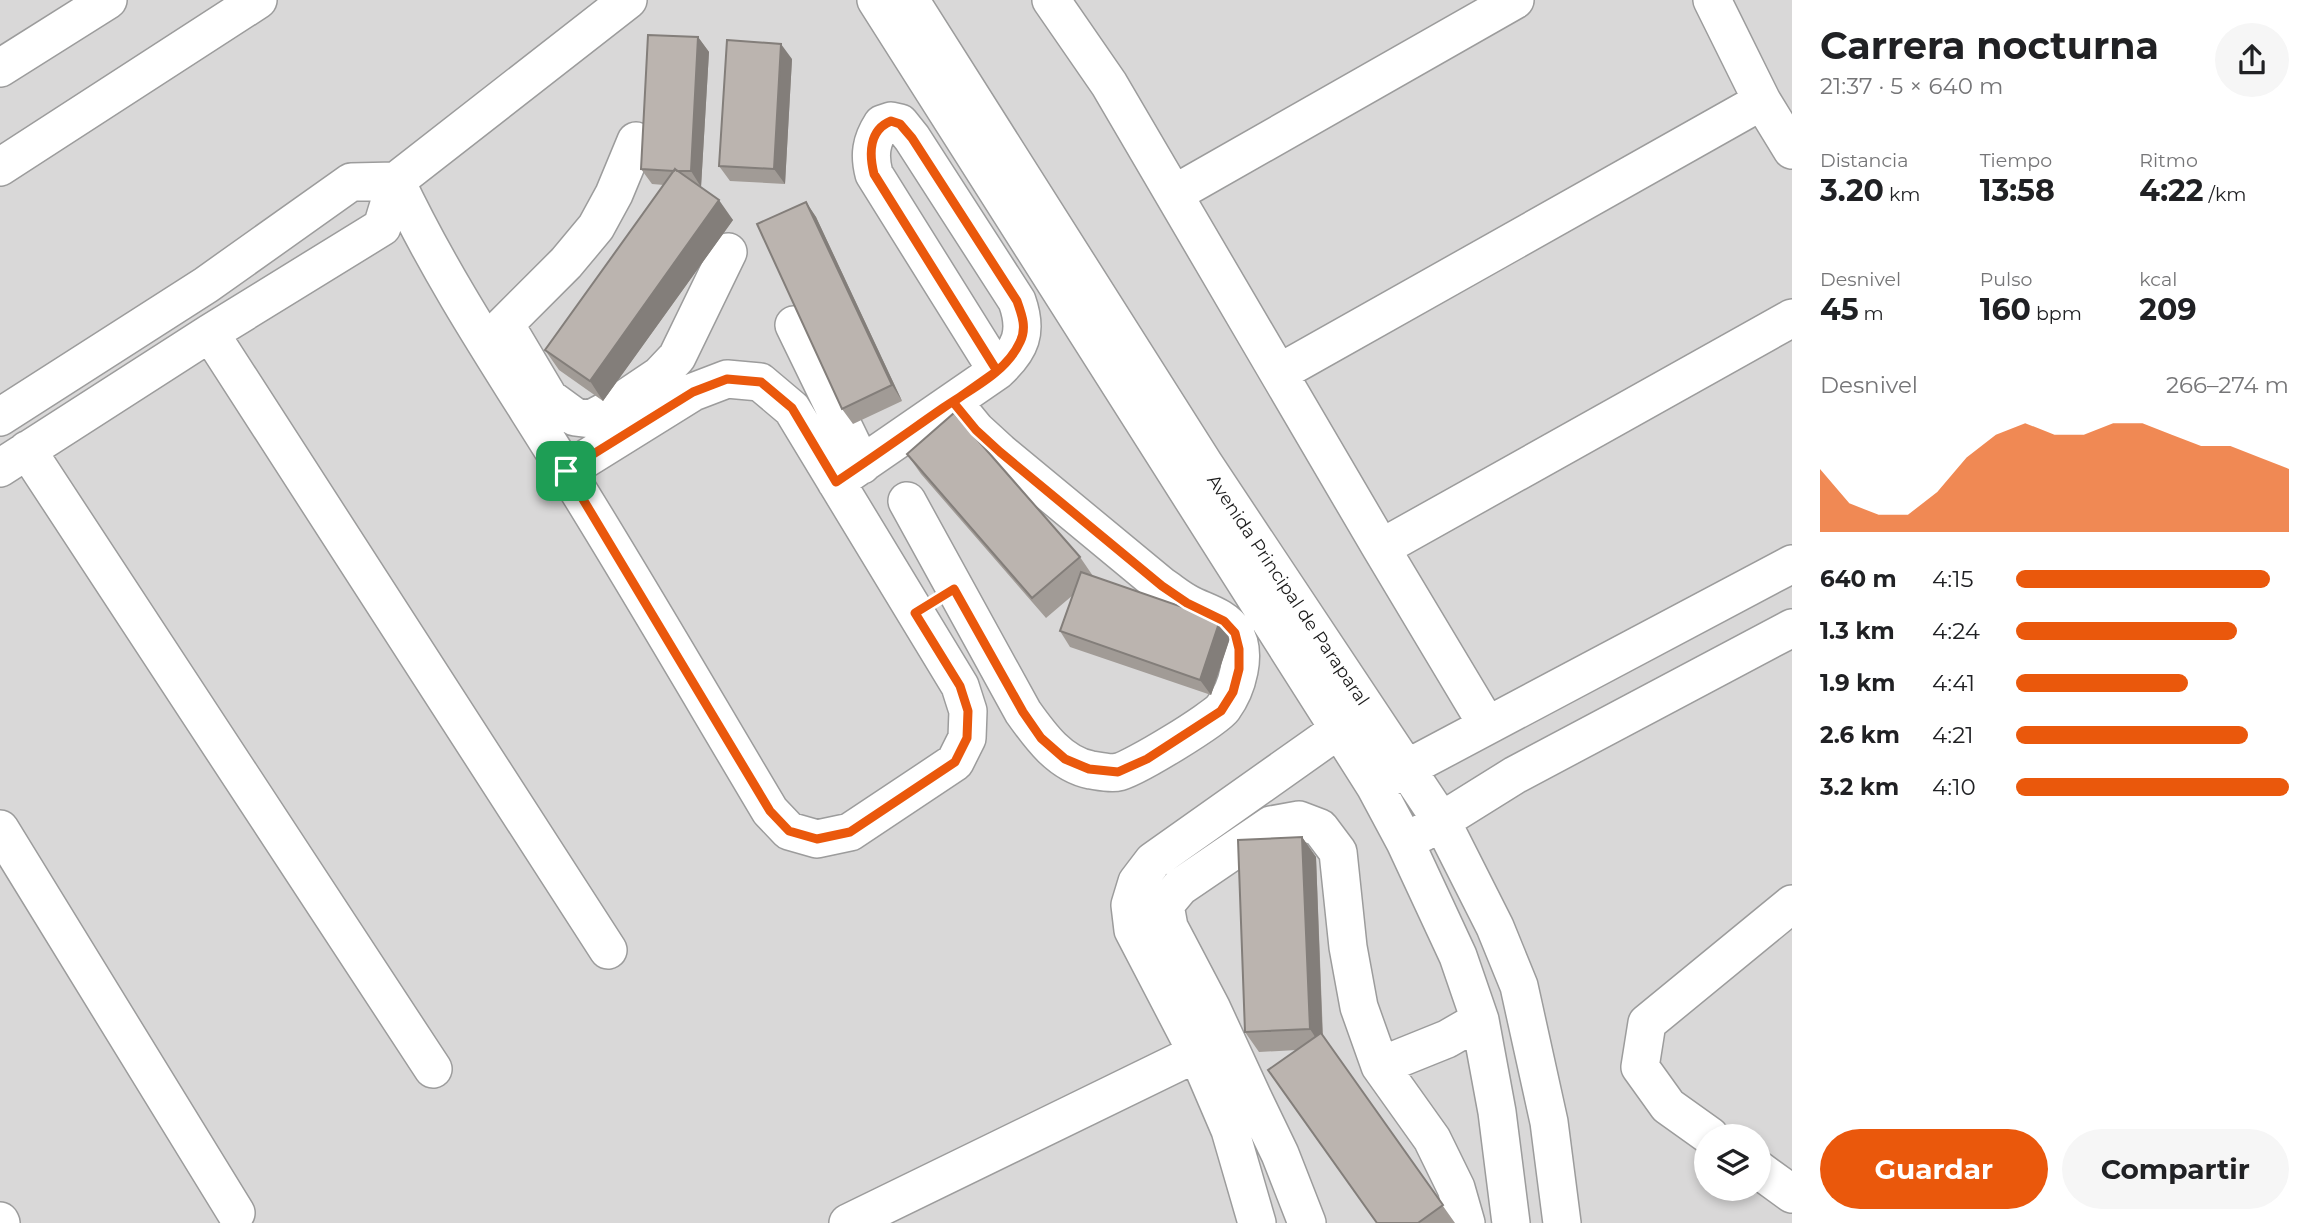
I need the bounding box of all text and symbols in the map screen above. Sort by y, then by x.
text: Carrera nocturna [1820,22,2159,69]
button: share [2215,23,2289,97]
text: 21:37 · 5 × 640 m [1820,72,2003,100]
text: Distancia [1820,149,1908,172]
text: Tiempo [1980,149,2052,172]
text: Ritmo [2139,149,2198,172]
text: 3.20 [1820,172,1884,209]
text: 13:58 [1980,172,2055,209]
text: 4:22 [2139,172,2204,209]
text: km [1884,183,1920,206]
text: /km [2204,183,2246,206]
text: Desnivel [1820,268,1901,291]
text: Pulso [1980,268,2032,291]
text: kcal [2139,268,2177,291]
text: 45 [1820,291,1859,328]
text: 160 [1980,291,2031,328]
text: 209 [2139,291,2197,328]
text: m [1859,302,1884,325]
text: bpm [2031,302,2082,325]
text: Desnivel [1820,371,1918,399]
text: 266–274 m [2166,371,2289,399]
pin [536,441,596,501]
icon: arrive [547,452,585,490]
street label: Avenida Principal de Paraparal [1202,470,1374,710]
text: 640 m [1820,565,1897,593]
text: 4:15 [1932,565,1974,593]
text: 1.3 km [1820,617,1895,645]
text: 4:24 [1932,617,1980,645]
text: 1.9 km [1820,669,1895,697]
text: 4:41 [1932,669,1975,697]
text: 2.6 km [1820,721,1900,749]
text: 4:21 [1932,721,1974,749]
text: 3.2 km [1820,773,1899,801]
text: 4:10 [1932,773,1976,801]
map controls [1694,1124,1771,1201]
button: layers [1694,1124,1771,1201]
button: Guardar [1820,1129,2048,1209]
button: Compartir [2062,1129,2289,1209]

